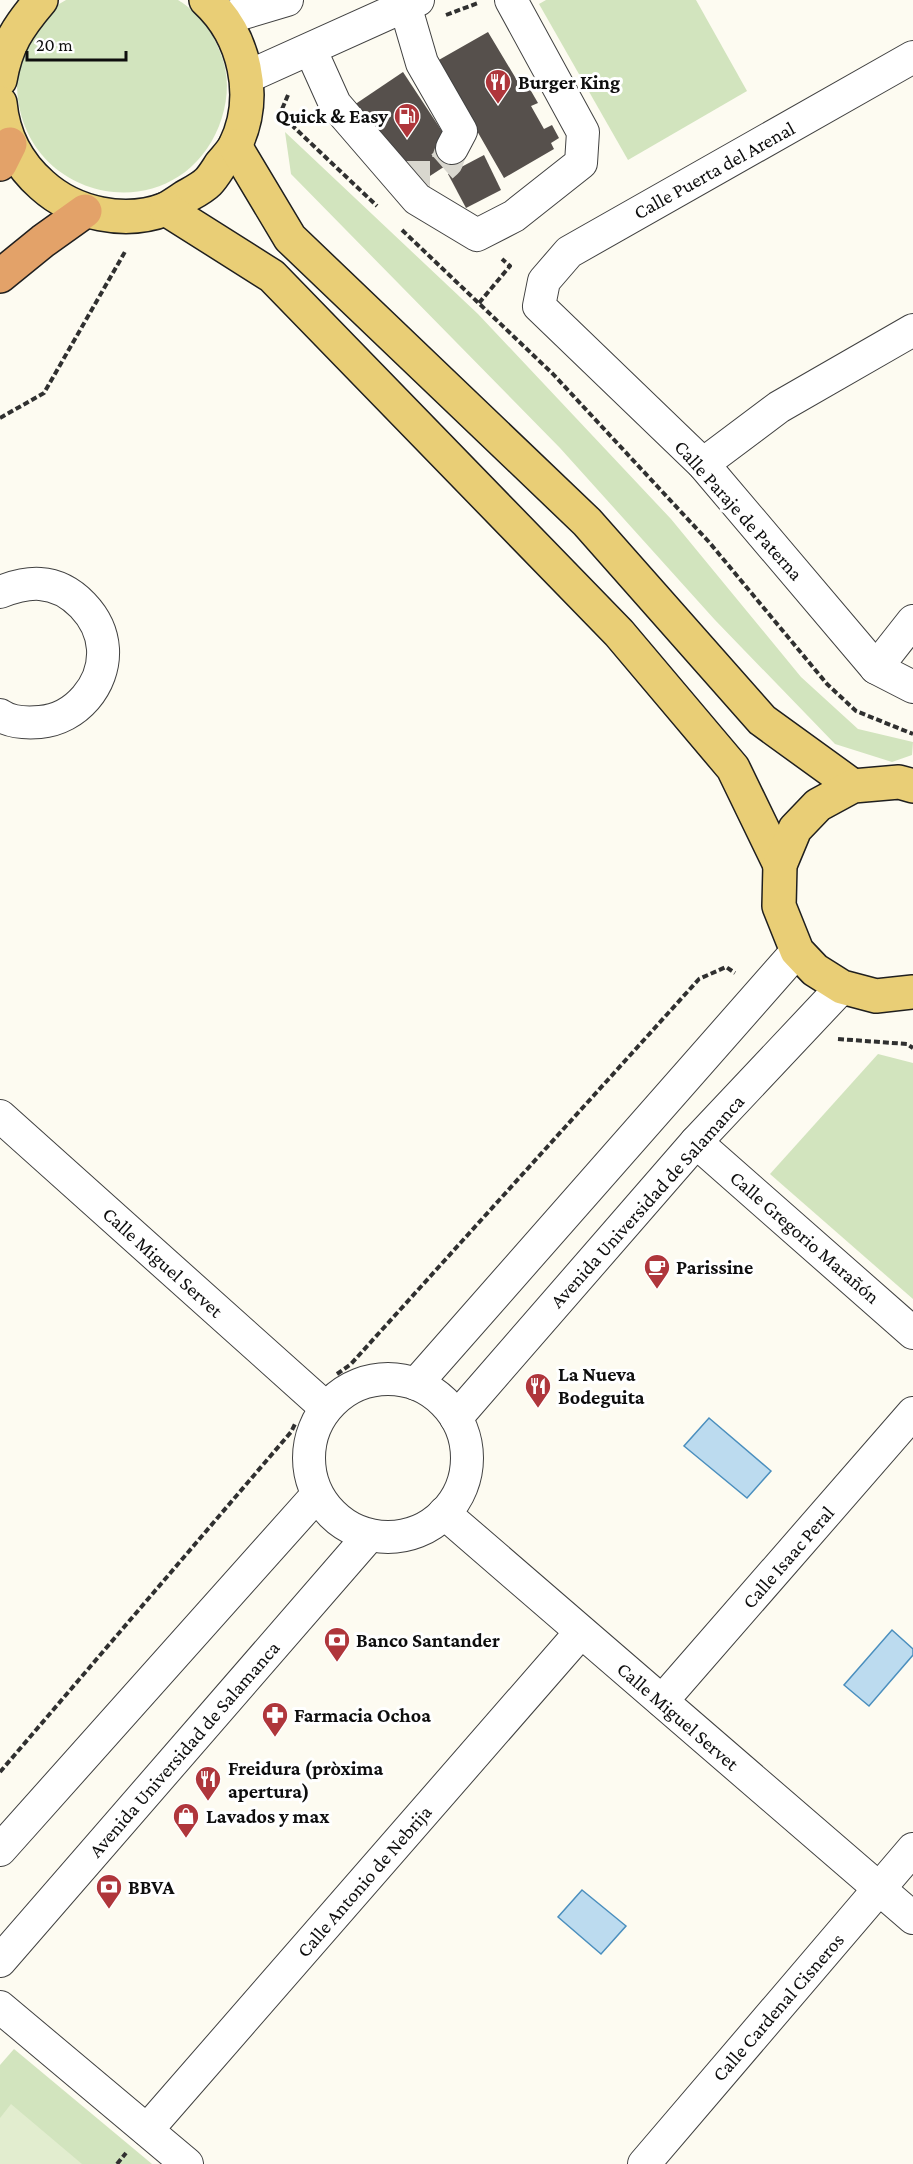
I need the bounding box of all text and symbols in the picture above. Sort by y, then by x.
scale bar [27,24,126,62]
text: 20 m [36,35,73,55]
restaurant icon: Burger King [483,67,513,105]
place label: Burger King [518,71,620,93]
fuel station icon: Quick & Easy [392,101,422,139]
place label: Quick & Easy [276,105,388,127]
street label: Calle Puerta del Arenal [630,117,798,223]
street label: Calle Paraje de Paterna [670,435,808,585]
street label: Avenida Universidad de Salamanca [545,1090,749,1312]
street label: Calle Gregorio Marañón [725,1166,884,1309]
street label: Calle Miguel Servet [98,1202,228,1323]
cafe icon: Parissine [642,1252,672,1290]
place label: Parissine [676,1256,753,1278]
place label: La Nueva Bodeguita [558,1363,645,1408]
restaurant icon: La Nueva Bodeguita [523,1371,553,1409]
street label: Calle Isaac Peral [738,1501,838,1613]
bank icon: Banco Santander [322,1625,352,1663]
place label: Banco Santander [356,1629,500,1651]
street label: Avenida Universidad de Salamanca [84,1636,284,1862]
street label: Calle Miguel Servet [612,1657,743,1776]
pharmacy icon: Farmacia Ochoa [260,1700,290,1738]
place label: Farmacia Ochoa [294,1704,431,1726]
place label: Freidura (pròxima apertura) [228,1757,383,1803]
restaurant icon: Freidura (pròxima apertura) [193,1764,223,1802]
shop icon: Lavados y max [171,1801,201,1839]
street label: Calle Antonio de Nebrija [292,1801,437,1962]
place label: Lavados y max [206,1805,330,1827]
bank icon: BBVA [94,1872,124,1910]
place label: BBVA [128,1876,176,1898]
street label: Calle Cardenal Cisneros [708,1928,848,2085]

